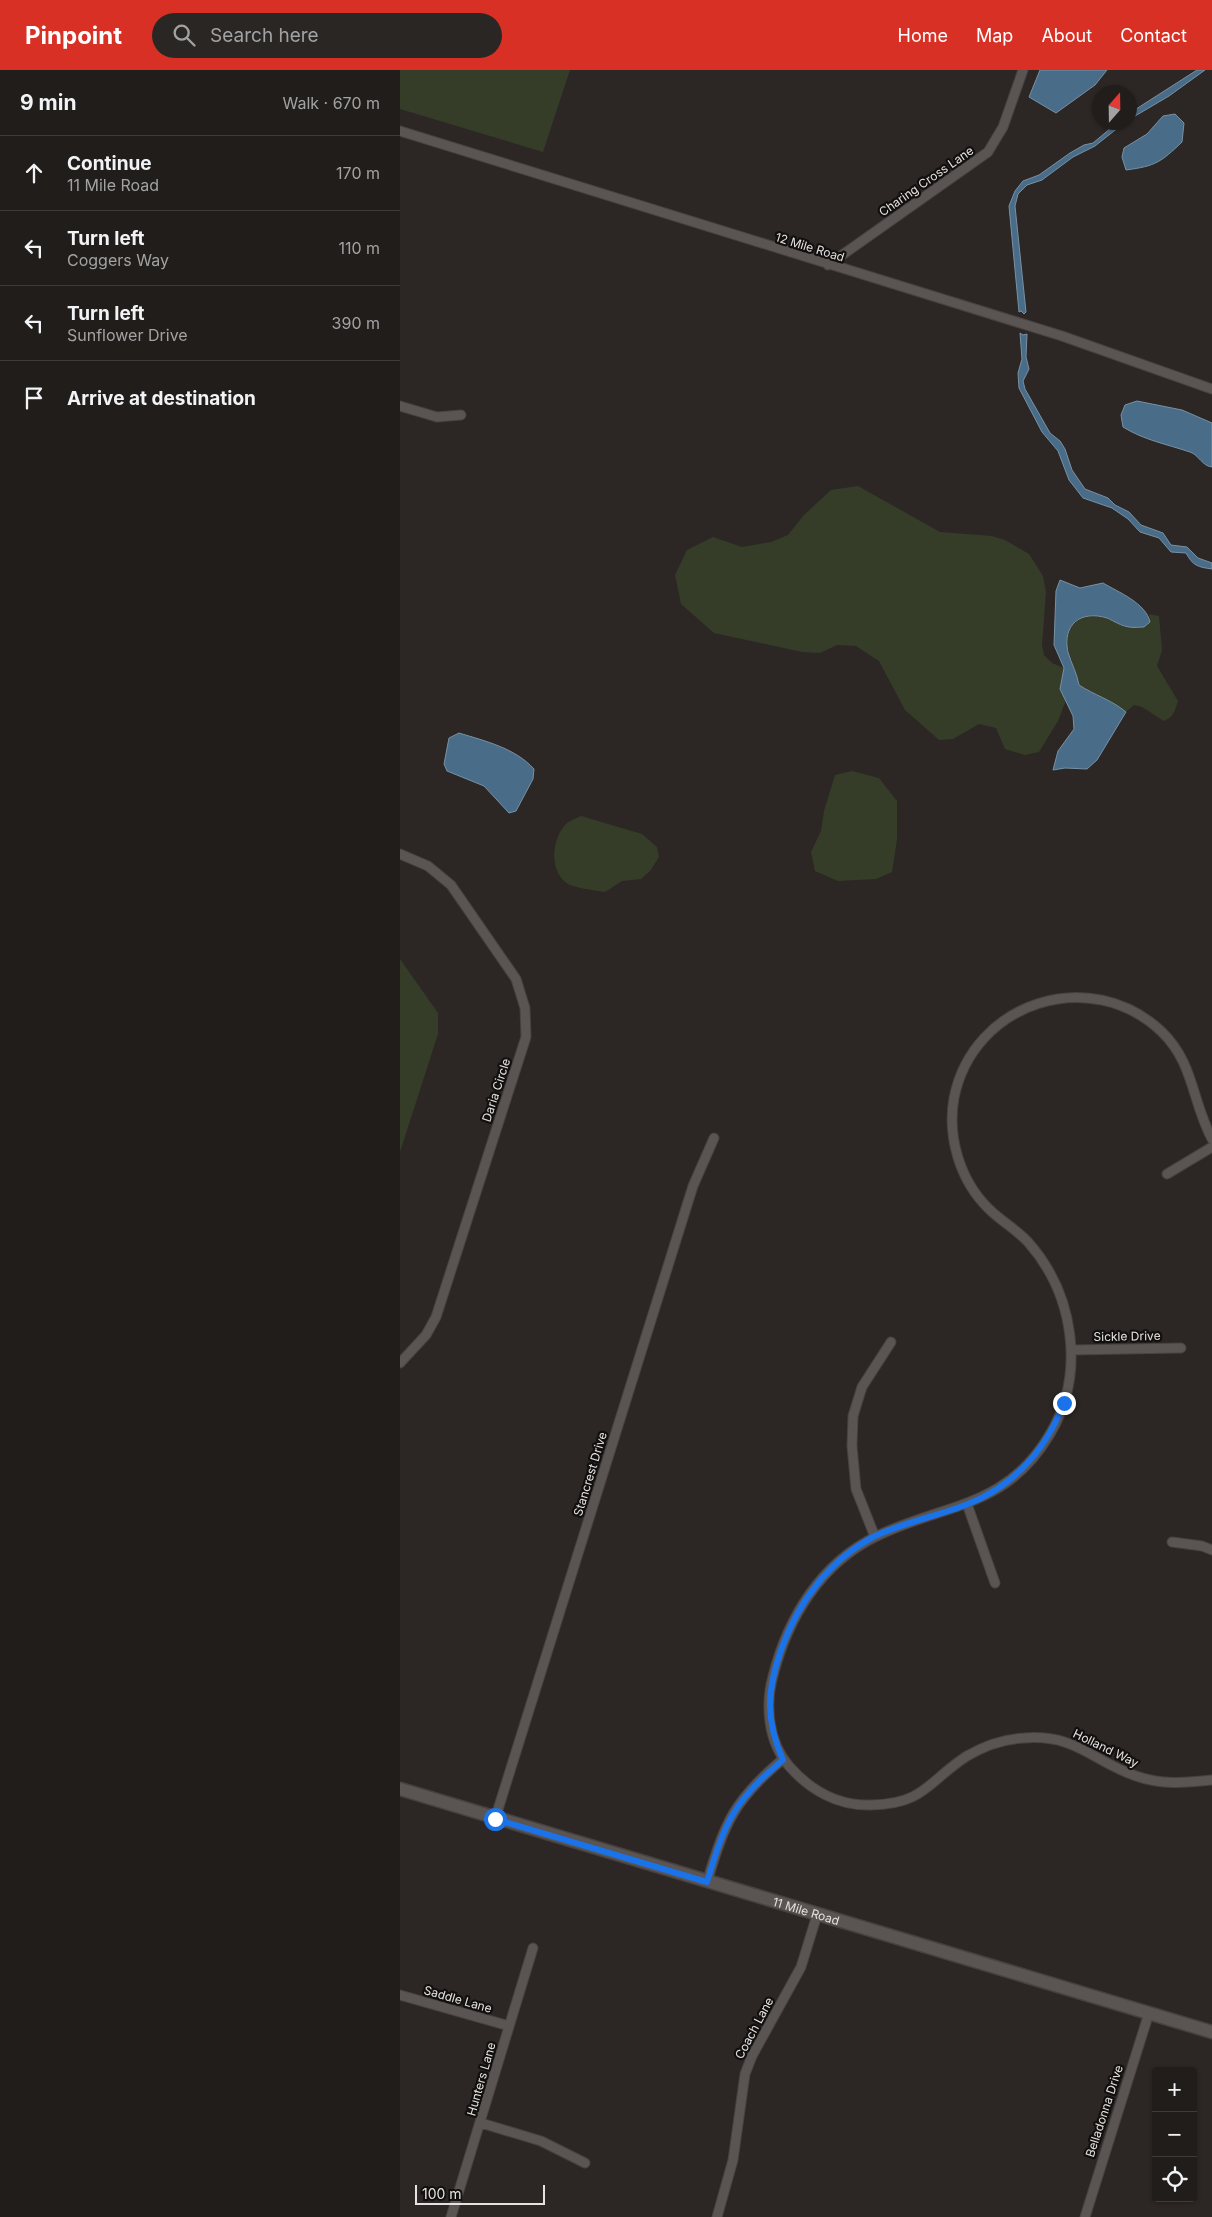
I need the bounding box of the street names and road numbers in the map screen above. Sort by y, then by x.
street label: Charing Cross Lane [876,143,976,219]
street label: 12 Mile Road [774,229,846,265]
street label: Daria Circle [479,1056,513,1124]
street label: Sickle Drive [1093,1328,1161,1344]
street label: Stancrest Drive [570,1430,610,1518]
street label: Holland Way [1071,1726,1141,1770]
street label: 11 Mile Road [771,1893,841,1928]
street label: Saddle Lane [422,1982,494,2016]
street label: Coach Lane [731,1995,777,2061]
street label: Hunters Lane [463,2041,499,2117]
street label: Belladonna Drive [1082,2063,1126,2159]

